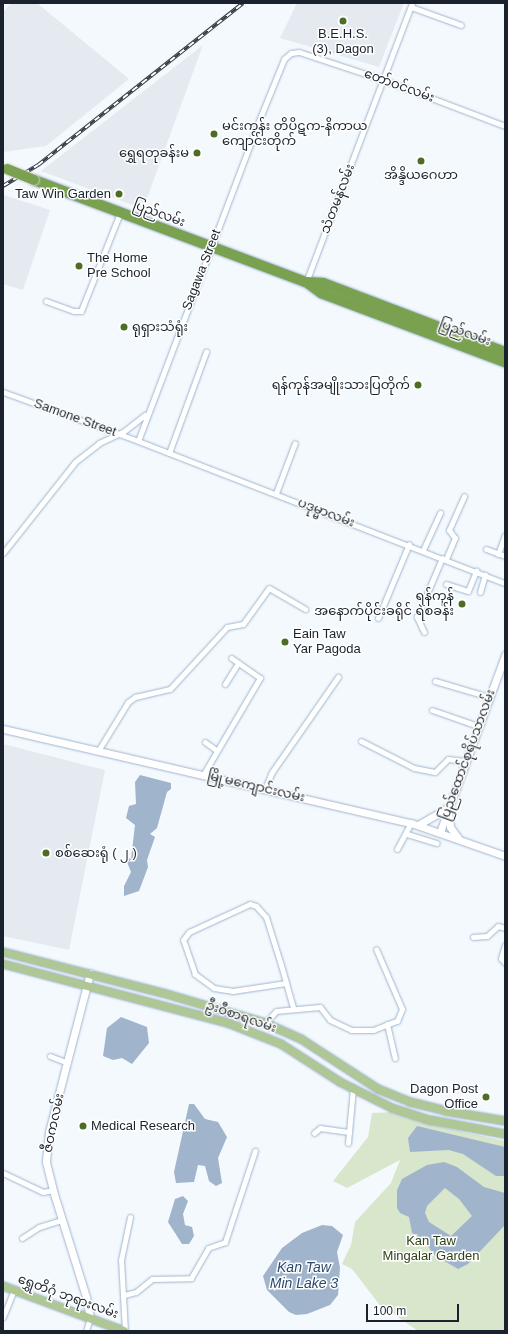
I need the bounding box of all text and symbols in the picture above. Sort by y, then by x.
marker: B.E.H.S. (3), Dagon [338,16,348,26]
place label: B.E.H.S. (3), Dagon [312,27,374,58]
street label: တော်ဝင်လမ်း [362,66,436,106]
place label: မင်းကွန်း တိပိဋက-နိကာယ ကျောင်းတိုက် [222,119,367,150]
marker: မင်းကွန်း တိပိဋက-နိကာယ ကျောင်းတိုက် [209,129,219,139]
place label: ရွှေရတုခန်းမ [119,145,189,161]
marker: ရွှေရတုခန်းမ [192,148,202,158]
marker: အိန္ဒိယဂေဟာ [416,156,426,166]
street label: သံတမန်လမ်း [318,162,358,236]
place label: အိန္ဒိယဂေဟာ [384,167,458,183]
place label: Taw Win Garden [15,186,111,202]
marker: Taw Win Garden [114,189,124,199]
street label: ပြည်လမ်း [131,197,187,231]
street label: Sagawa Street [179,227,225,313]
place label: The Home Pre School [87,251,151,282]
marker: The Home Pre School [74,261,84,271]
street label: ပြည်လမ်း [437,316,493,350]
place label: ရုရှားသံရုံး [132,319,188,335]
marker: ရုရှားသံရုံး [119,322,129,332]
place label: ရန်ကုန်အမျိုးသားပြတိုက် [272,377,410,393]
marker: ရန်ကုန်အမျိုးသားပြတိုက် [413,380,423,390]
street label: Samone Street [32,396,118,440]
street label: ပဒုမ္မာလမ်း [295,495,357,531]
place label: ရန်ကုန် အနောက်ပိုင်းခရိုင် ရဲစခန်း [314,589,454,620]
marker: ရန်ကုန် အနောက်ပိုင်းခရိုင် ရဲစခန်း [457,599,467,609]
place label: Eain Taw Yar Pagoda [293,627,361,658]
marker: Eain Taw Yar Pagoda [280,637,290,647]
street label: ပြည်ထောင်စုရိပ်သာလမ်း [437,687,499,823]
street label: မြို့မကျောင်းလမ်း [206,768,306,806]
place label: စစ်ဆေးရုံ ( ၂ ) [55,845,137,861]
marker: စစ်ဆေးရုံ ( ၂ ) [40,847,52,859]
street label: ဦးဝီစာရလမ်း [204,998,278,1036]
place label: Dagon Post Office [410,1082,478,1113]
street label: ဇီဝကလမ်း [40,1092,68,1154]
marker: Dagon Post Office [481,1092,491,1102]
place label: Medical Research [91,1118,195,1134]
marker: Medical Research [78,1121,88,1131]
park label: Kan Taw Mingalar Garden [383,1234,479,1265]
water label: Kan Taw Min Lake 3 [270,1259,338,1292]
street label: ရွှေတိဂုံ ဘုရားလမ်း [16,1272,120,1322]
scale bar [368,1296,461,1322]
text: 100 m [373,1304,406,1318]

